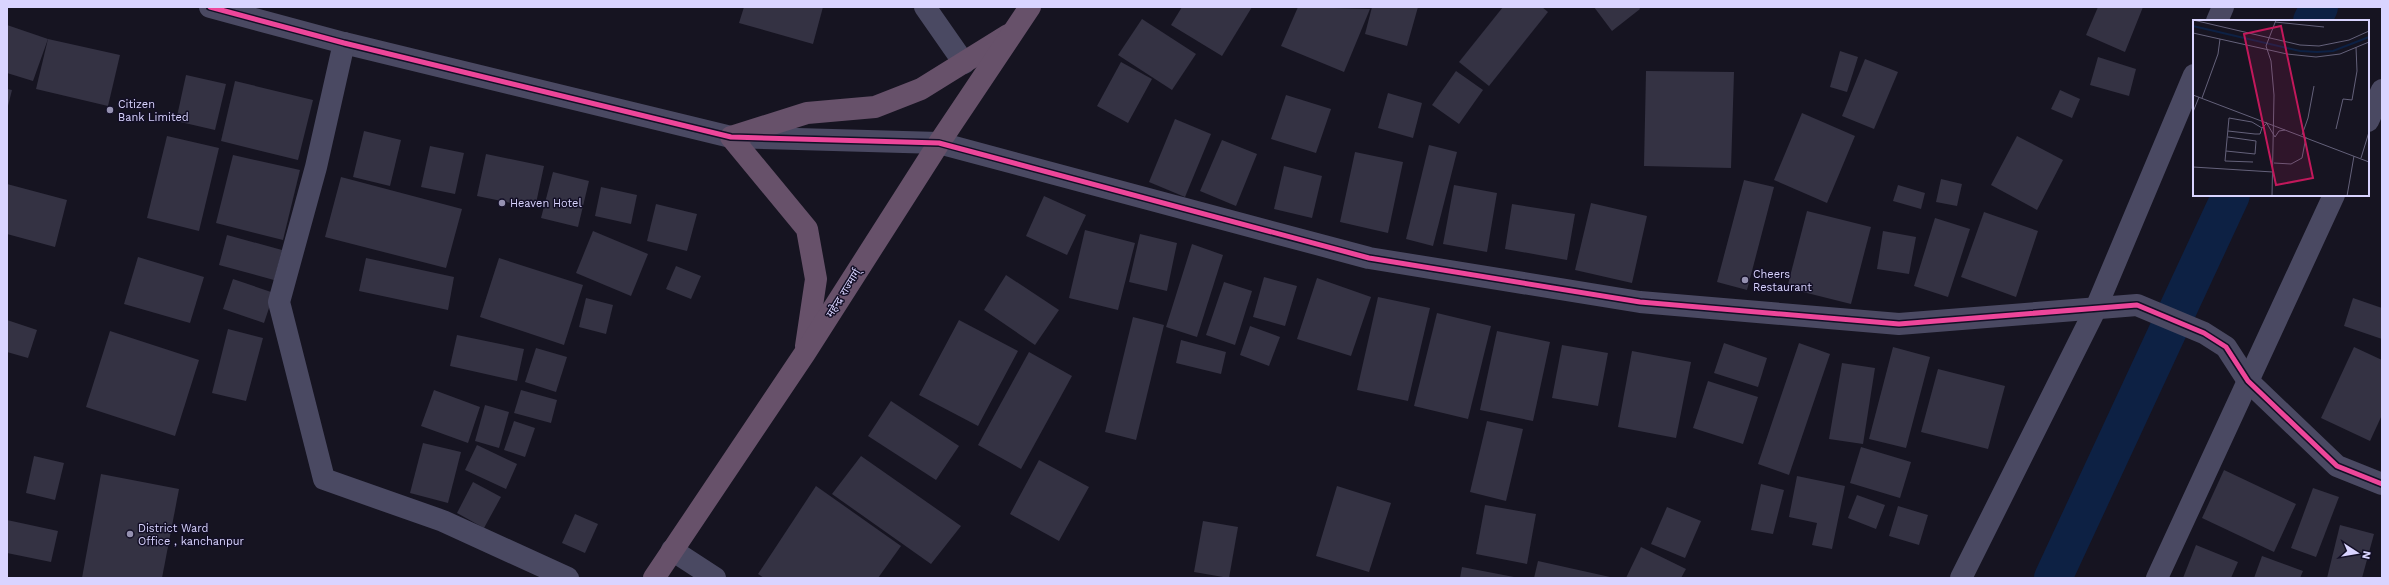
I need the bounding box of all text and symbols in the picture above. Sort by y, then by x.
inset map [2193,20,2369,196]
place label: Citizen Bank Limited [118,98,189,124]
marker: Citizen Bank Limited [105,105,115,115]
place label: Heaven Hotel [510,197,582,210]
marker: Heaven Hotel [497,198,507,208]
street label: महेन्द्र राज्मार्ग् [823,265,864,320]
place label: Cheers Restaurant [1753,268,1812,294]
marker: Cheers Restaurant [1740,275,1750,285]
place label: District Ward Office , kanchanpur [138,522,245,548]
marker: District Ward Office , kanchanpur [125,529,135,539]
north arrow [2337,533,2377,573]
text: N [2359,550,2373,560]

